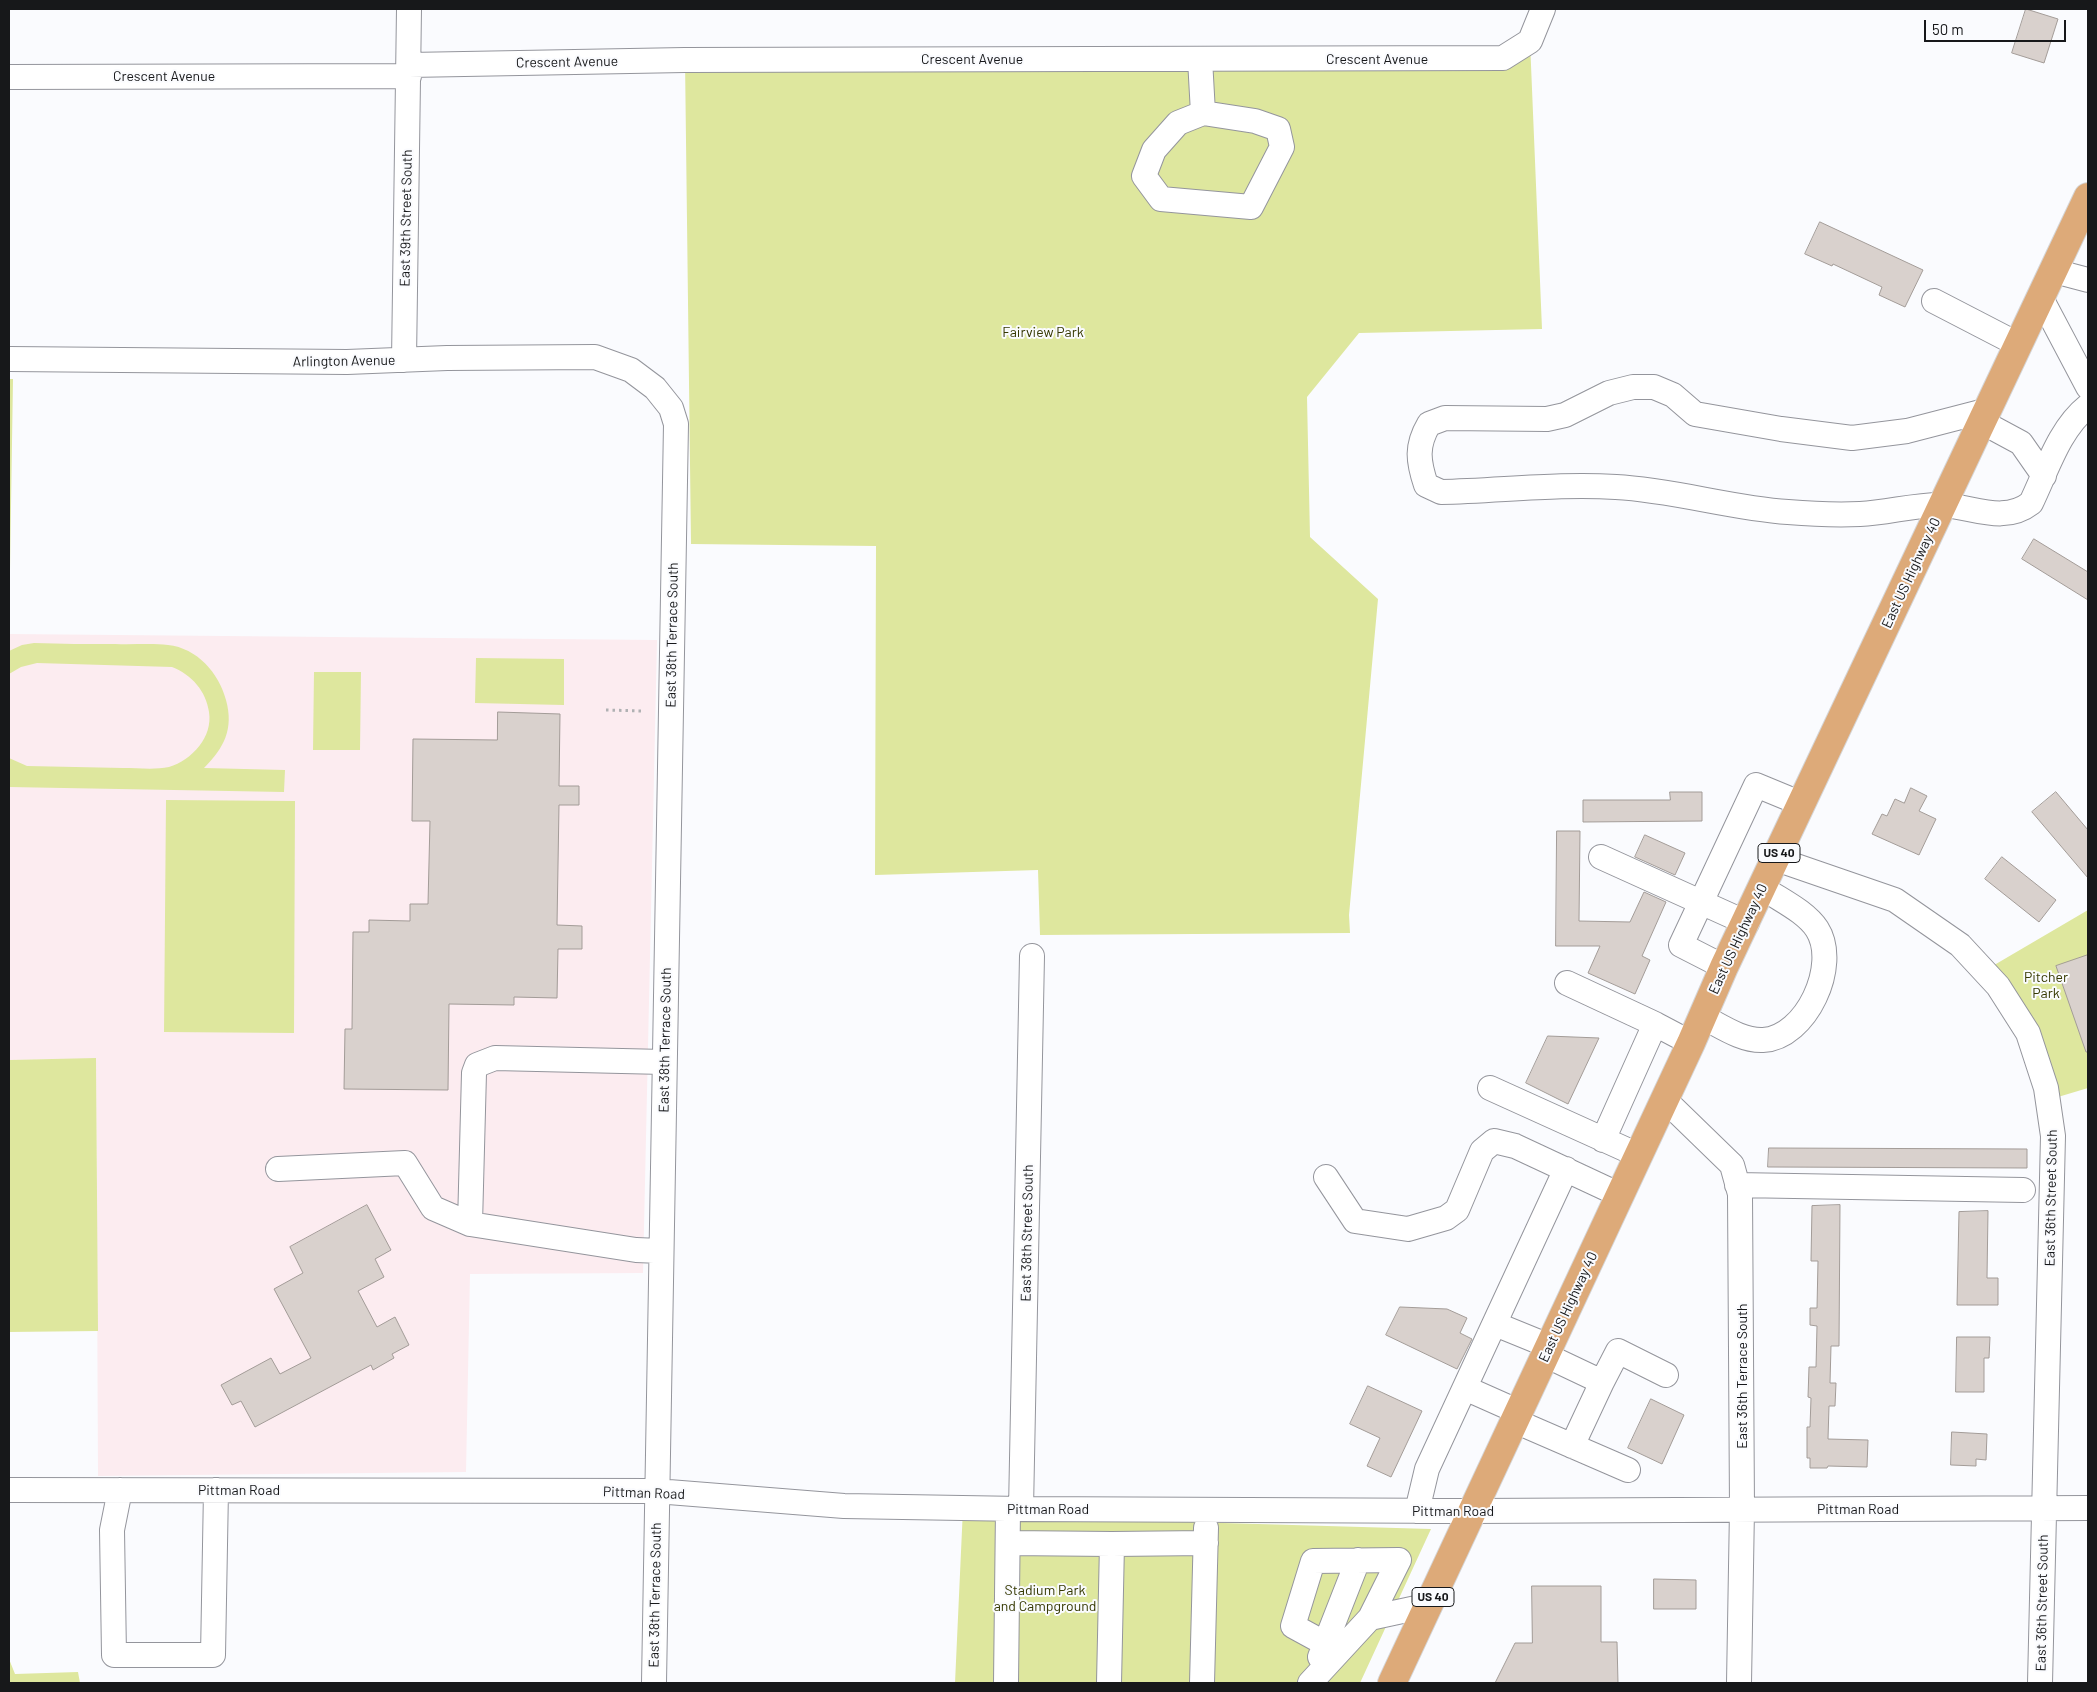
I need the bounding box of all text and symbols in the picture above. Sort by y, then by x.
scale bar [1927,10,2070,42]
text: 50 m [1932,20,1964,38]
street label: Crescent Avenue [921,51,1023,67]
street label: Crescent Avenue [1326,51,1428,67]
street label: Crescent Avenue [516,53,618,71]
street label: Crescent Avenue [113,68,215,84]
street label: East 39th Street South [396,149,416,287]
park label: Fairview Park [1002,324,1084,340]
street label: Arlington Avenue [292,352,396,370]
street label: East US Highway 40 [1878,515,1944,631]
street label: East 38th Terrace South [662,562,682,708]
road number: US 40 [1758,844,1800,862]
street label: East US Highway 40 [1705,881,1771,997]
street label: East 38th Terrace South [655,967,675,1113]
park label: Pitcher Park [2024,969,2068,1002]
street label: East 36th Street South [2041,1129,2061,1267]
street label: East 38th Street South [1017,1164,1037,1302]
street label: East US Highway 40 [1535,1249,1601,1365]
street label: East 36th Terrace South [1734,1303,1750,1449]
street label: Pittman Road [198,1482,280,1498]
street label: Pittman Road [603,1483,685,1503]
street label: Pittman Road [1007,1501,1089,1517]
street label: Pittman Road [1817,1501,1899,1517]
street label: Pittman Road [1412,1503,1494,1519]
street label: East 38th Terrace South [645,1522,665,1668]
street label: East 36th Street South [2032,1534,2052,1672]
park label: Stadium Park and Campground [994,1582,1096,1614]
road number: US 40 [1412,1588,1454,1606]

